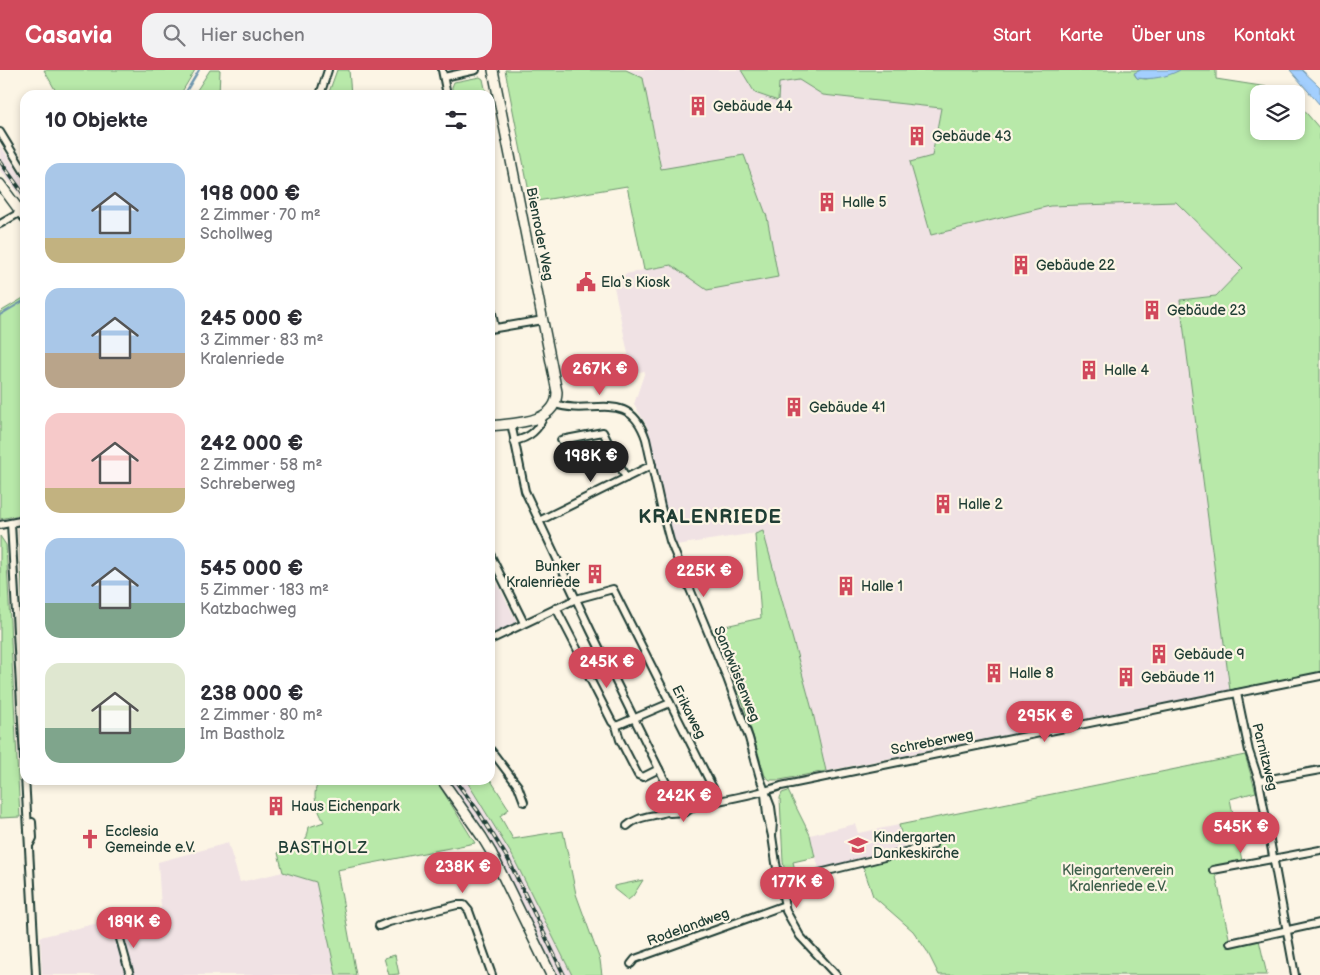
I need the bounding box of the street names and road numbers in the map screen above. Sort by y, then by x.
street label: Bienroder Weg [523,186,557,282]
street label: Sandwüstenweg [710,624,764,724]
street label: Erikaweg [668,682,710,742]
street label: Parnitzweg [1248,721,1282,793]
street label: Schreberweg [889,726,975,758]
street label: Rodelandweg [645,904,731,950]

